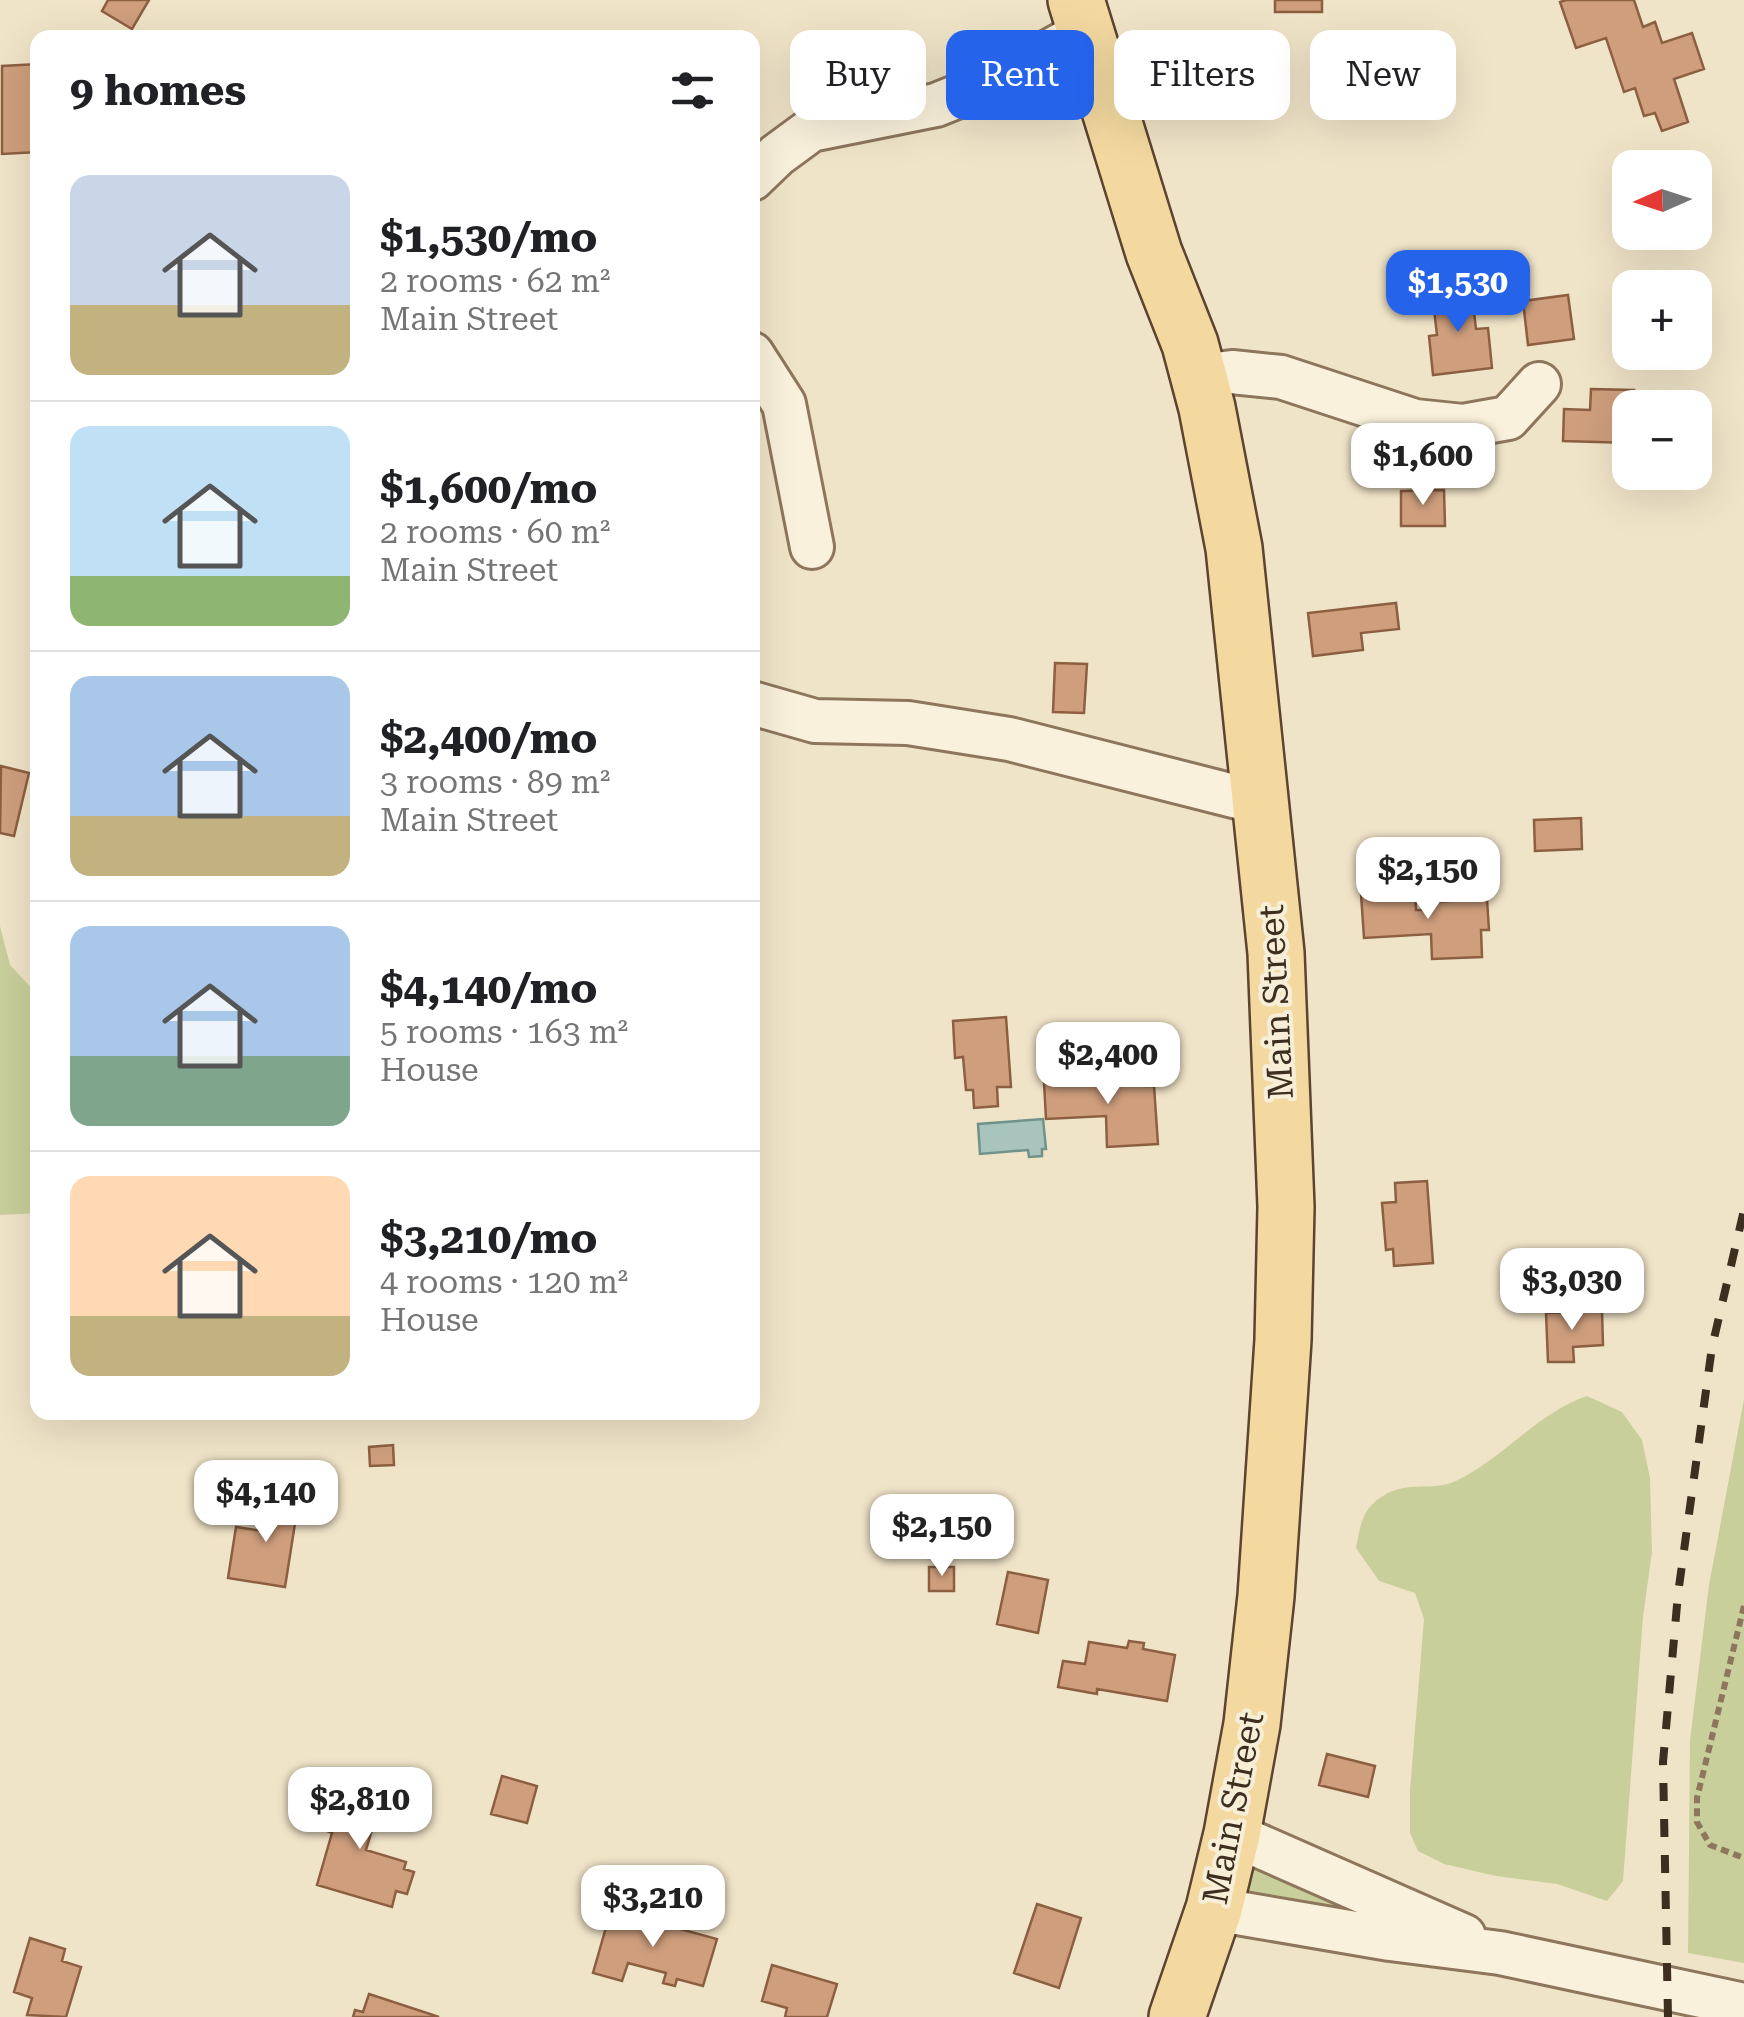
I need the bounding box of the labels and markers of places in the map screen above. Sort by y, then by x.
pin: $1,530 [1377,250,1539,335]
pin: $1,600 [1342,423,1504,508]
pin: $2,150 [1347,837,1509,922]
pin: $2,400 [1027,1022,1189,1107]
pin: $3,030 [1491,1248,1653,1333]
pin: $4,140 [185,1460,347,1545]
pin: $2,150 [861,1494,1023,1579]
pin: $2,810 [279,1767,441,1852]
pin: $3,210 [572,1865,734,1950]

